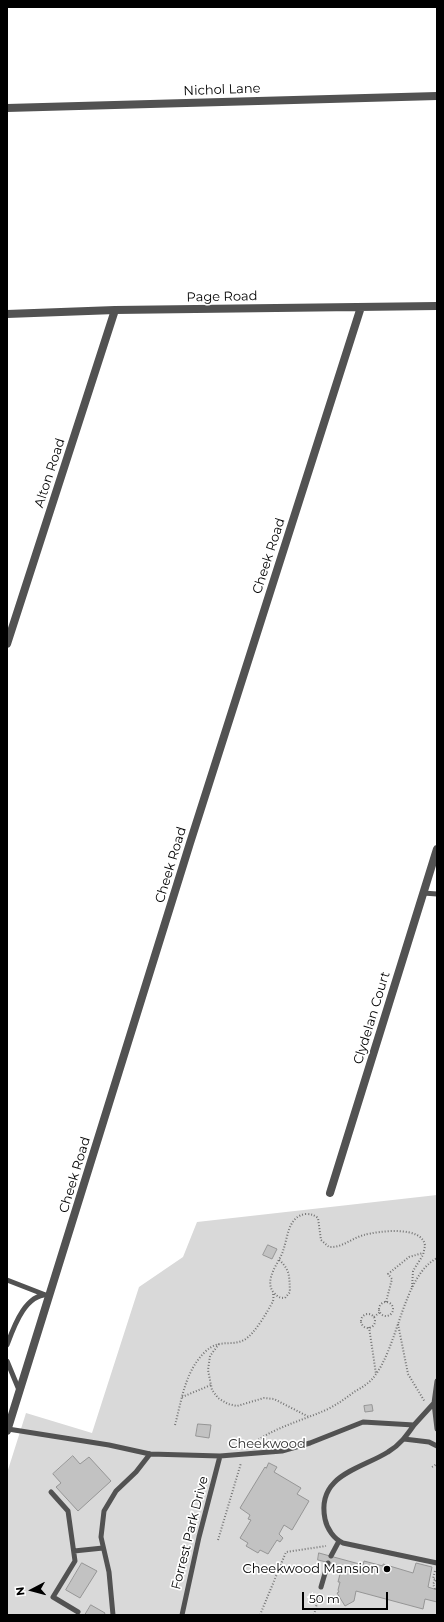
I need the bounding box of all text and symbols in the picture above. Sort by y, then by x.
street label: Nichol Lane [183,81,261,99]
street label: Page Road [186,289,258,305]
street label: Alton Road [31,436,69,510]
street label: Cheek Road [249,516,289,596]
street label: Cheek Road [152,825,190,905]
street label: Clydelan Court [351,970,393,1066]
street label: Cheek Road [56,1135,94,1215]
park label: Cheekwood [228,1436,306,1452]
street label: Forrest Park Drive [168,1475,212,1591]
place label: Cheekwood Mansion [242,1561,379,1577]
marker: Cheekwood Mansion [382,1564,392,1574]
north arrow [12,1570,52,1610]
scale bar [304,1584,390,1610]
text: N [13,1586,27,1596]
text: 50 m [309,1591,340,1606]

